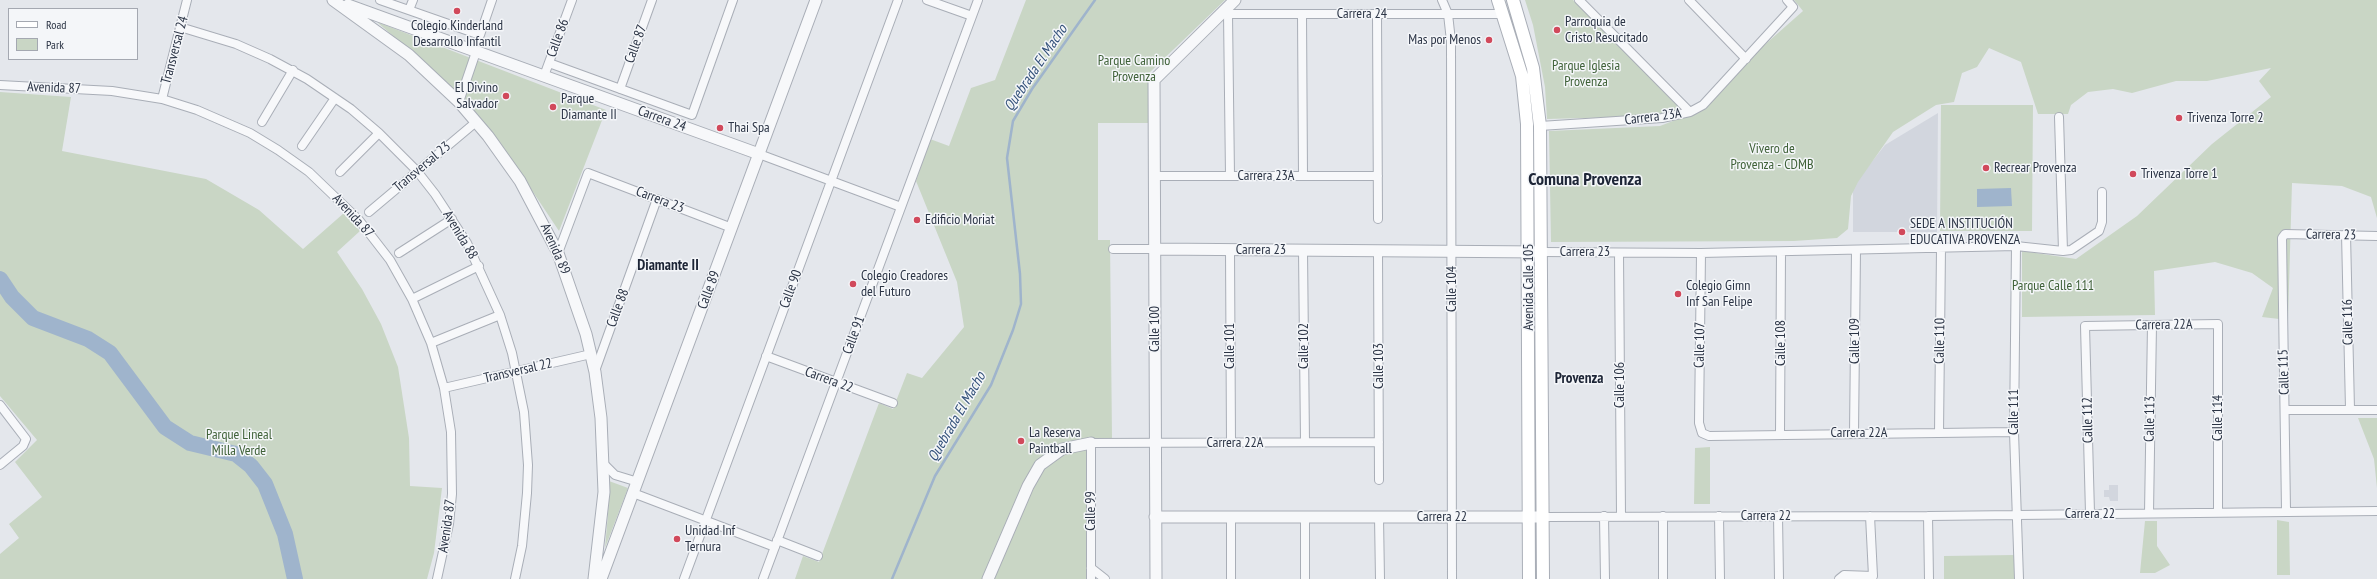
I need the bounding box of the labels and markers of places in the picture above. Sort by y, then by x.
marker: Colegio Kinderland Desarrollo Infantil [452,6,462,16]
place label: Parroquia de Cristo Resucitado [1565,14,1648,46]
place label: Colegio Kinderland Desarrollo Infantil [411,18,503,50]
marker: Parroquia de Cristo Resucitado [1552,25,1562,35]
place label: Mas por Menos [1408,32,1481,48]
marker: Mas por Menos [1484,35,1494,45]
place label: El Divino Salvador [455,80,498,112]
marker: El Divino Salvador [501,91,511,101]
place label: Parque Diamante II [561,91,617,124]
marker: Parque Diamante II [548,102,558,112]
place label: Trivenza Torre 2 [2187,110,2263,126]
marker: Trivenza Torre 2 [2174,113,2184,123]
place label: Thai Spa [728,120,770,136]
marker: Thai Spa [715,123,725,133]
place label: Recrear Provenza [1994,160,2077,176]
marker: Recrear Provenza [1981,163,1991,173]
place label: Trivenza Torre 1 [2141,166,2217,182]
marker: Trivenza Torre 1 [2128,169,2138,179]
place label: Edificio Moriat [925,212,995,228]
marker: Edificio Moriat [912,215,922,225]
place label: SEDE A INSTITUCIÓN EDUCATIVA PROVENZA [1910,216,2020,248]
marker: SEDE A INSTITUCIÓN EDUCATIVA PROVENZA [1897,227,1907,237]
place label: Colegio Creadores del Futuro [861,268,948,300]
place label: Colegio Gimn Inf San Felipe [1686,278,1752,310]
marker: Colegio Creadores del Futuro [848,279,858,289]
marker: Colegio Gimn Inf San Felipe [1673,289,1683,299]
place label: La Reserva Paintball [1029,425,1081,458]
marker: La Reserva Paintball [1016,436,1026,446]
place label: Unidad Inf Ternura [685,523,735,556]
marker: Unidad Inf Ternura [672,534,682,544]

